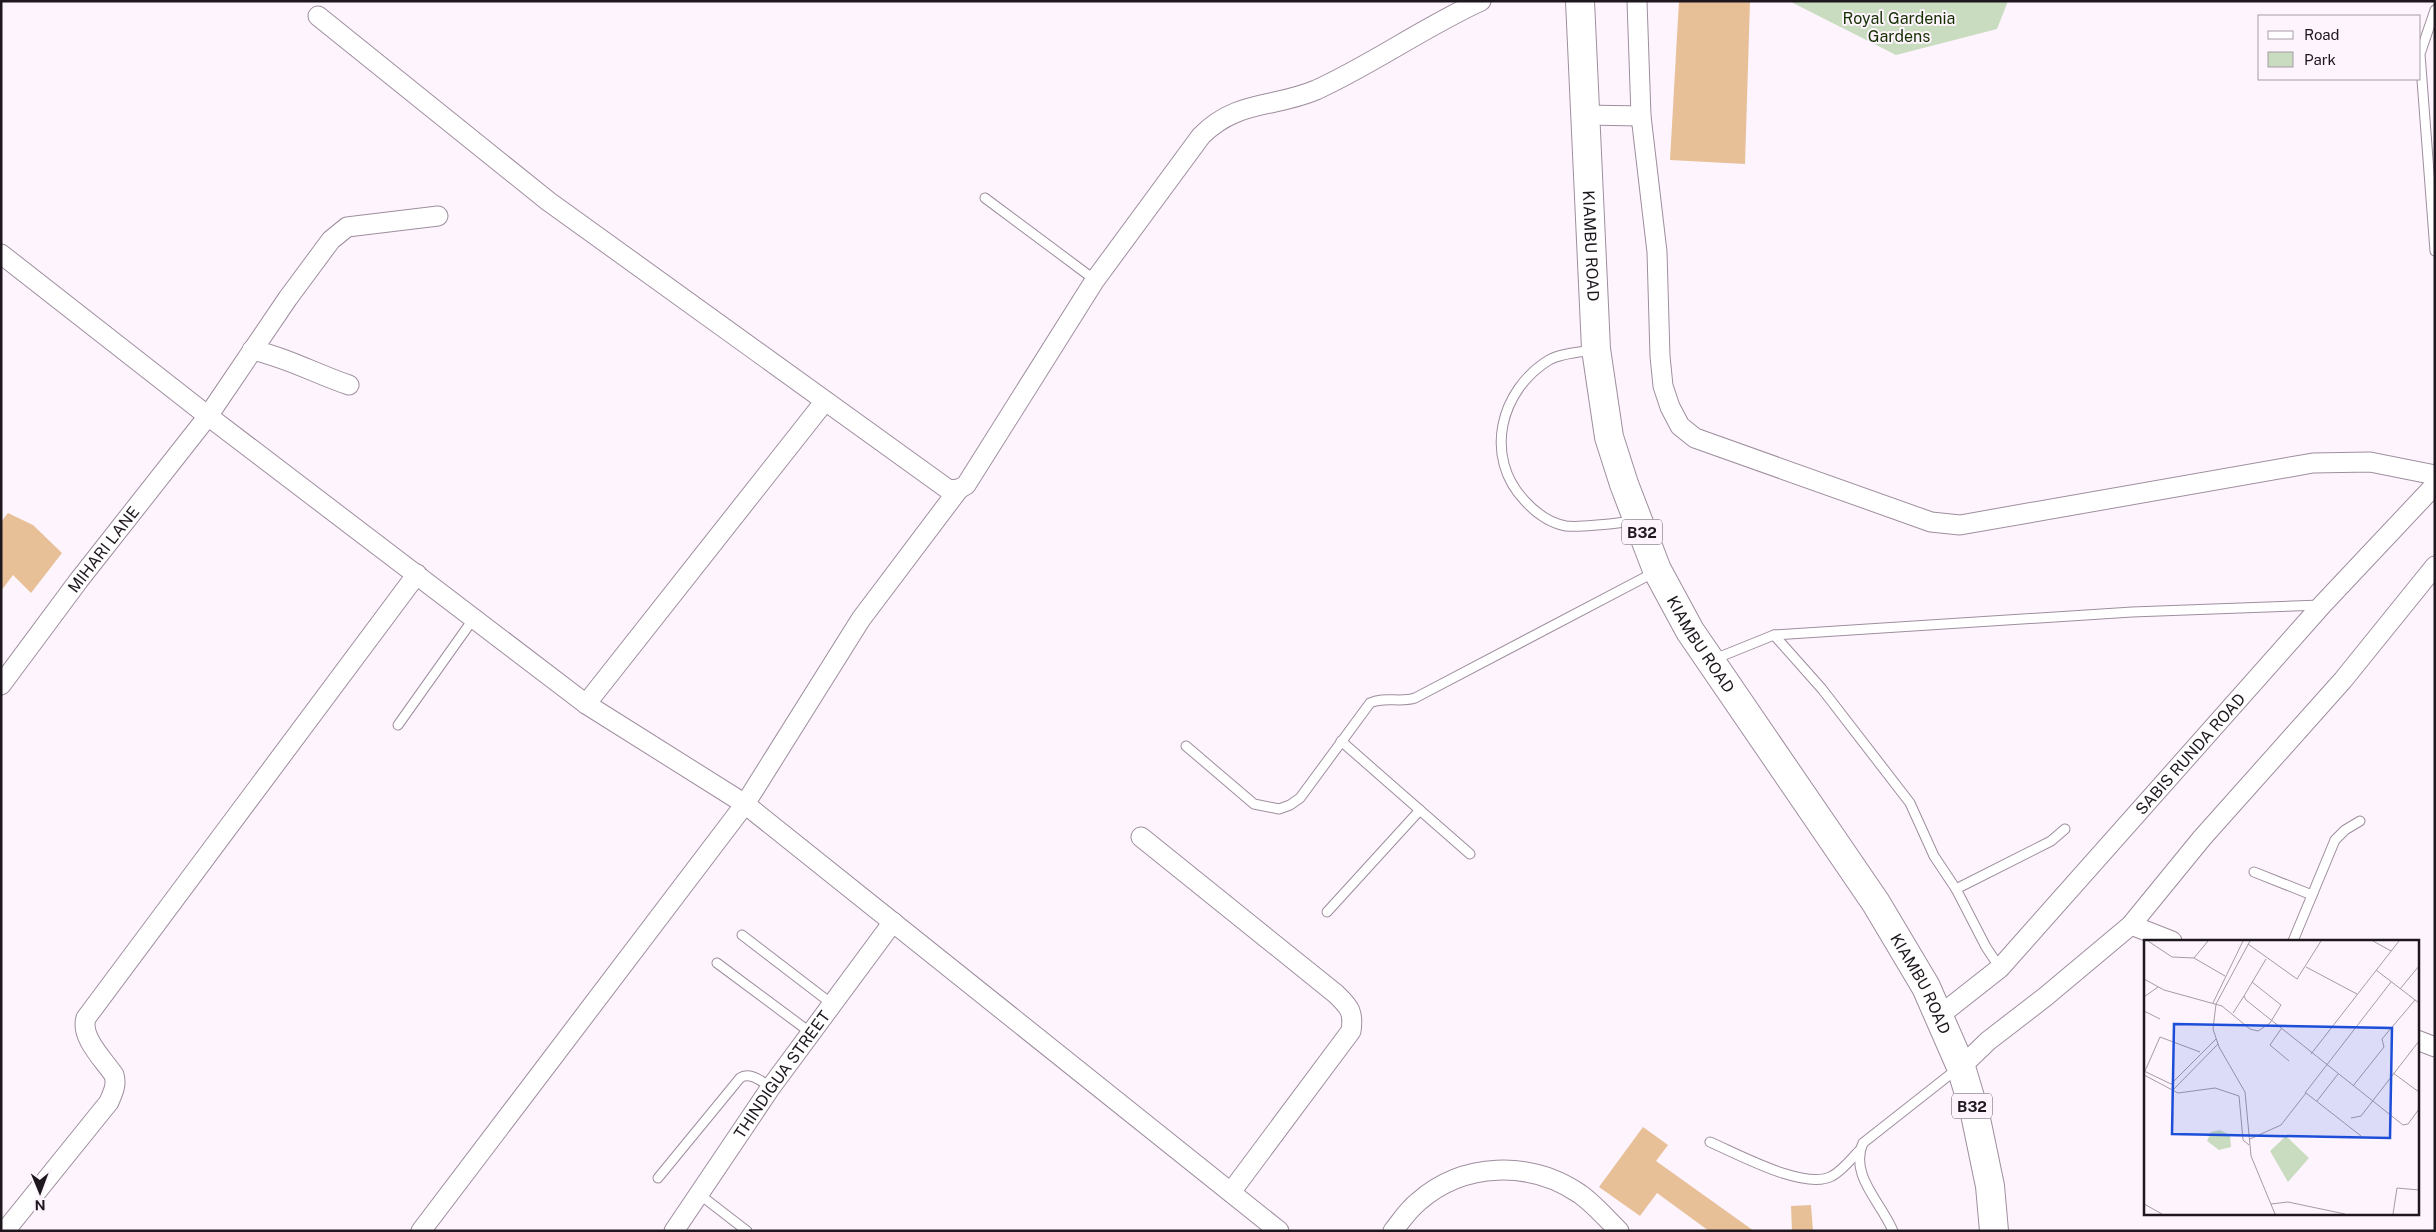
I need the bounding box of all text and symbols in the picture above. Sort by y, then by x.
park label: Royal Gardenia Gardens [1843,9,1955,46]
legend [2258,15,2421,80]
text: Road [2304,26,2340,43]
text: Park [2304,51,2336,68]
street label: KIAMBU ROAD [1579,190,1603,302]
street label: MIHARI LANE [64,502,143,596]
road number: B32 [1622,520,1662,544]
street label: KIAMBU ROAD [1663,592,1739,696]
street label: SABIS RUNDA ROAD [2131,689,2249,818]
street label: KIAMBU ROAD [1887,930,1955,1037]
inset map [2144,940,2418,1214]
street label: THINDIGUA STREET [730,1007,834,1142]
road number: B32 [1952,1094,1992,1118]
north arrow [15,1167,65,1217]
text: N [35,1197,46,1213]

